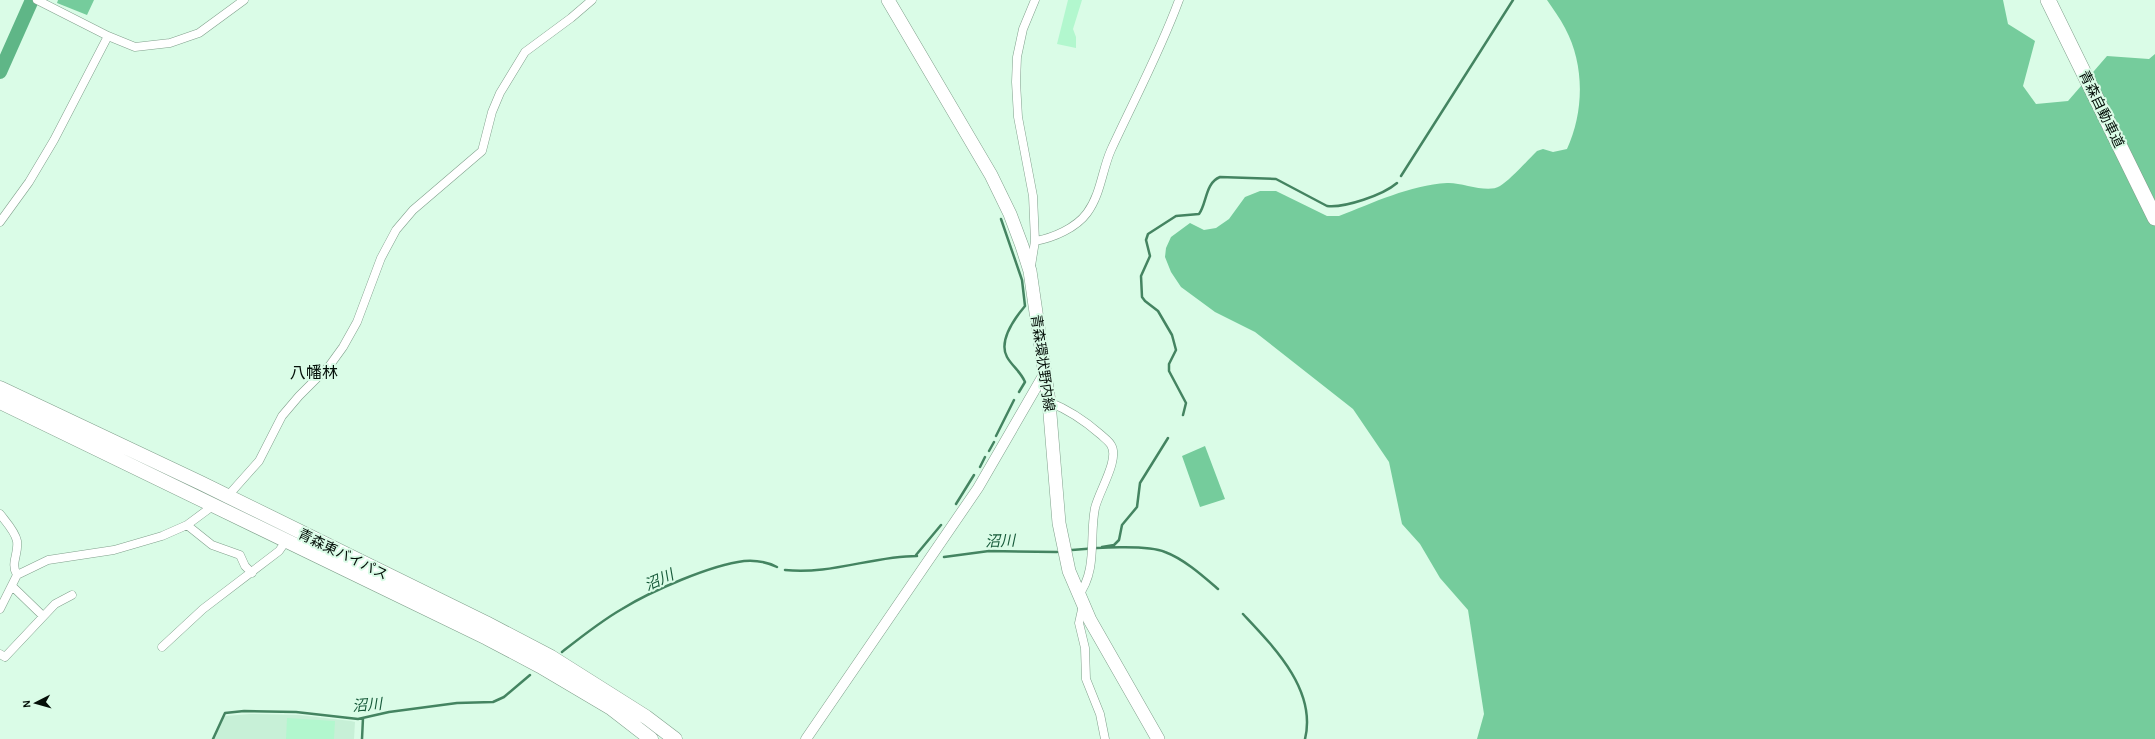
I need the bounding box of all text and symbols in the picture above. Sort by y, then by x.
street label: 青森自動車道 [2076,68,2127,150]
street label: 青森環状野内線 [1028,313,1058,413]
district label: 八幡林 [290,364,338,381]
street label: 青森東バイパス [296,526,390,583]
water label: 沼川 [985,532,1017,550]
water label: 沼川 [642,566,678,593]
north arrow [16,683,56,723]
water label: 沼川 [351,696,385,714]
text: N [21,700,32,708]

